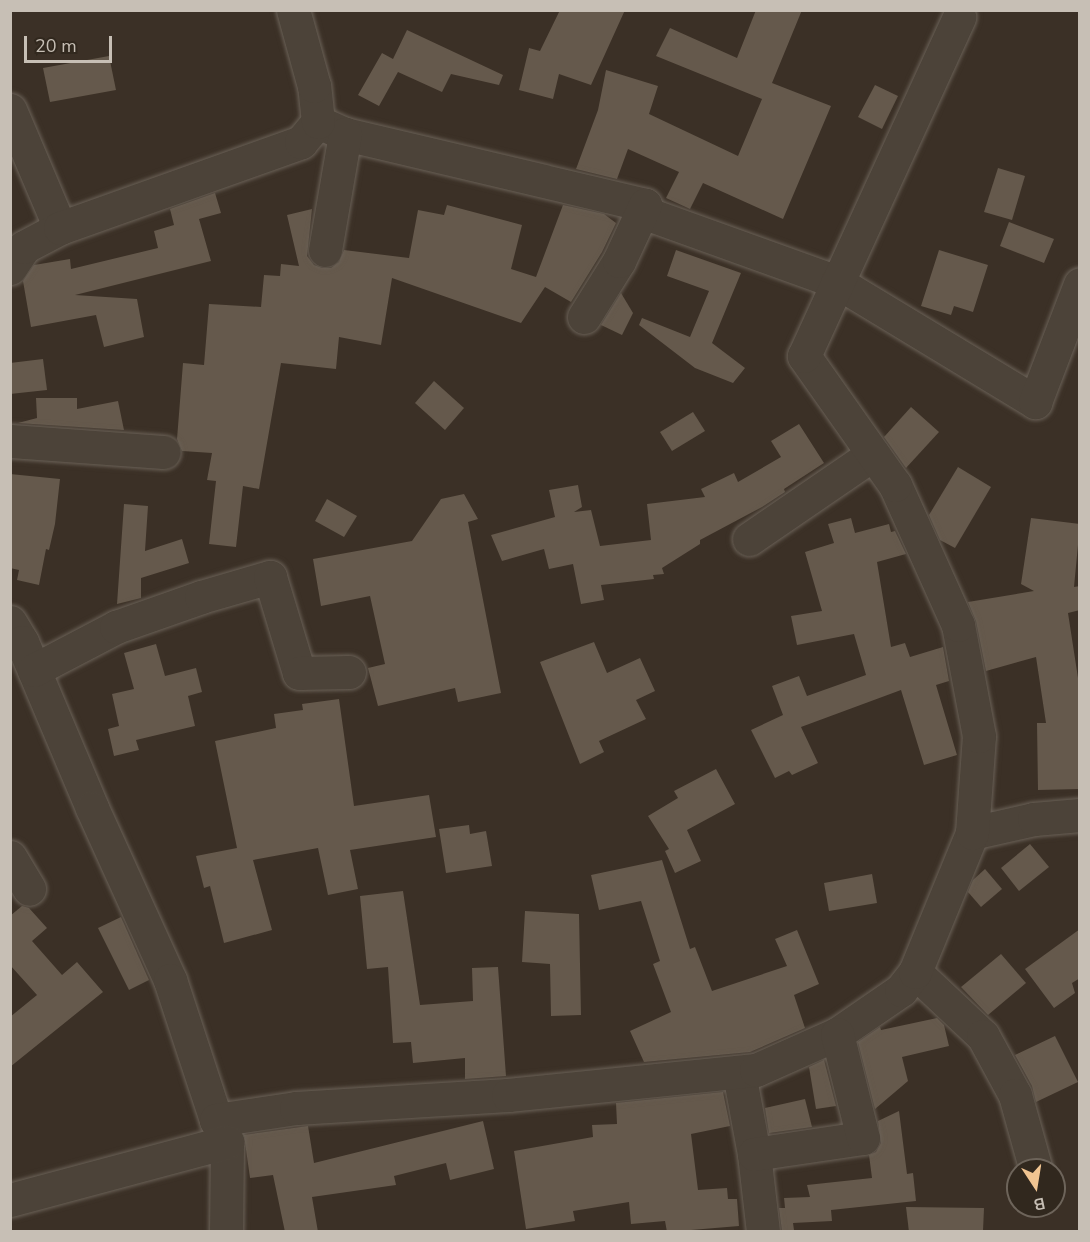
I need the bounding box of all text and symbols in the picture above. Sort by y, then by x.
scale bar [27,24,116,62]
text: 20 m [35,34,77,58]
north arrow [1006,1158,1066,1218]
text: B [1032,1192,1047,1216]

